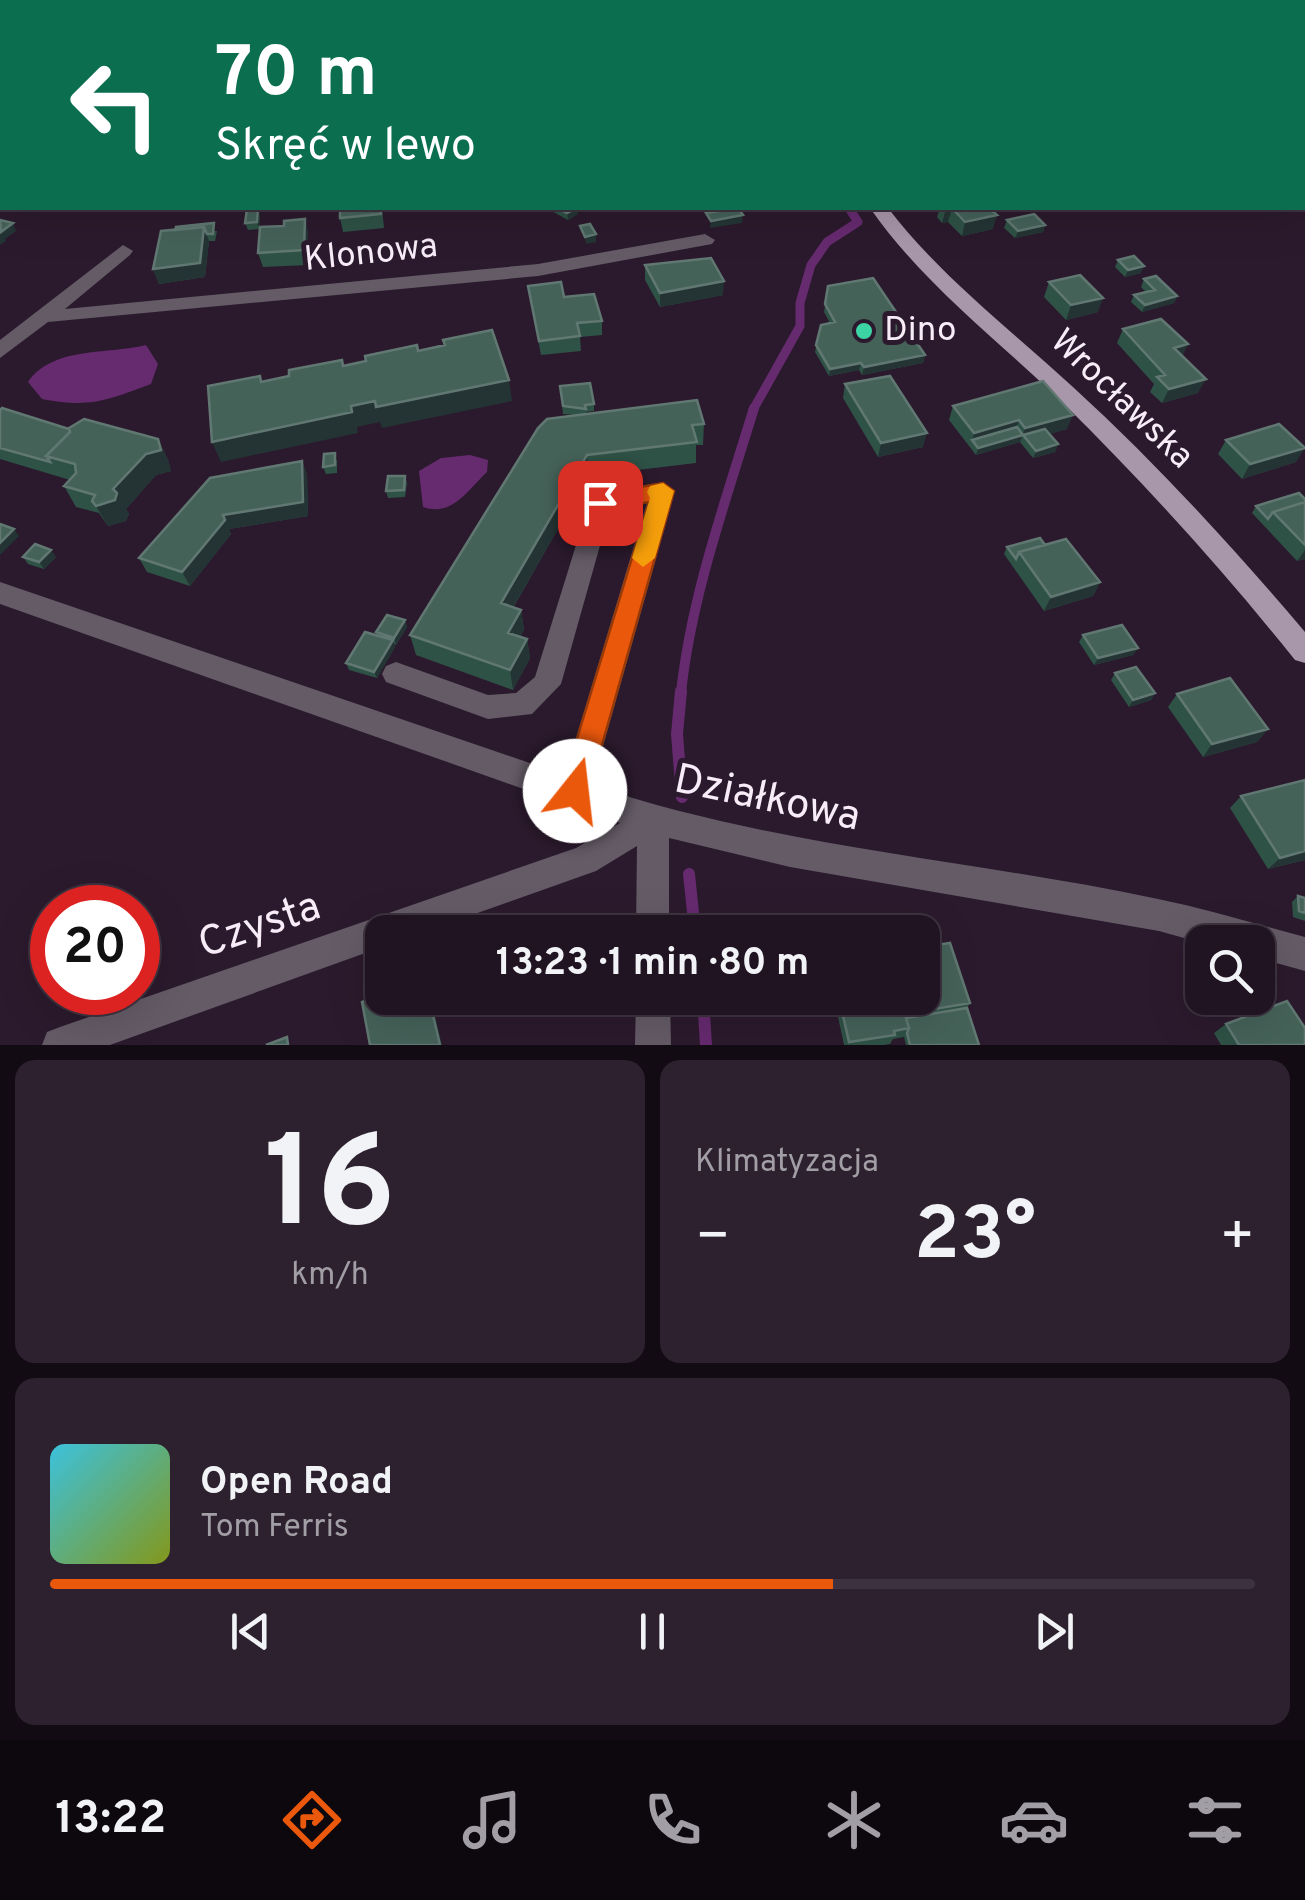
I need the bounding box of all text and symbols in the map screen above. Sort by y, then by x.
text: 70 m [215,32,378,121]
icon: left [50,40,180,170]
text: Skręć w lewo [215,119,476,176]
street label: Klonowa [302,225,440,283]
place label: Dino [884,309,957,353]
marker: Dino [853,320,875,342]
street label: Wrocławska [1040,321,1202,479]
pin [558,461,643,546]
icon: arrive [573,476,628,531]
position arrow [523,739,627,843]
street label: Działkowa [669,754,865,846]
street label: Czysta [192,881,328,973]
speed limit sign: 20 [30,885,160,1015]
map controls [1185,925,1275,1015]
button: search [1185,925,1275,1015]
text: 13:23 · 1 min · 80 m [496,940,809,989]
text: 16 [264,1108,396,1273]
text: Klimatyzacja [695,1143,879,1183]
text: 23° [914,1191,1036,1286]
text: − [695,1204,730,1274]
text: + [1220,1204,1255,1274]
text: km/h [291,1256,369,1296]
text: Open Road [200,1459,393,1508]
text: Tom Ferris [200,1508,349,1548]
icon: previous [223,1604,278,1659]
icon: pause [625,1604,680,1659]
icon: next [1027,1604,1082,1659]
icon: directions [277,1785,347,1855]
icon: music [457,1785,527,1855]
icon: phone [638,1785,708,1855]
icon: climate [819,1785,889,1855]
icon: car [999,1785,1069,1855]
icon: filters [1180,1785,1250,1855]
text: 13:22 [55,1792,166,1849]

